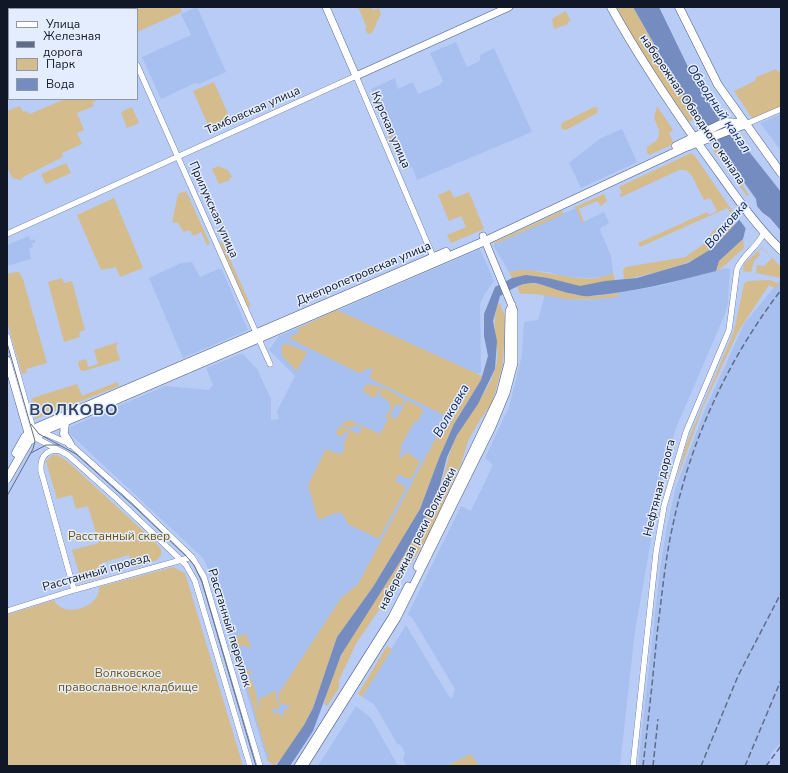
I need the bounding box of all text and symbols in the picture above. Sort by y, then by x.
legend [8,8,138,100]
text: Улица [46,16,80,32]
text: Железная дорога [43,28,101,60]
street label: набережная Обводного канала [636,32,748,188]
text: Парк [46,56,75,72]
water label: Обводный канал [683,62,753,156]
text: Вода [46,76,74,92]
street label: Тамбовская улица [203,84,303,138]
street label: Курская улица [367,89,413,171]
street label: Прилукская улица [185,159,241,261]
water label: Волковка [702,198,752,252]
street label: Днепропетровская улица [295,239,433,309]
water label: Волковка [431,382,473,440]
district label: ВОЛКОВО [29,401,119,421]
street label: Нефтяная дорога [641,438,679,538]
street label: набережная реки Волковки [376,466,460,612]
park label: Расстанный сквер [68,530,170,544]
street label: Расстанный проезд [41,551,151,595]
street label: Расстанный переулок [204,567,254,689]
park label: Волковское православное кладбище [58,667,198,695]

